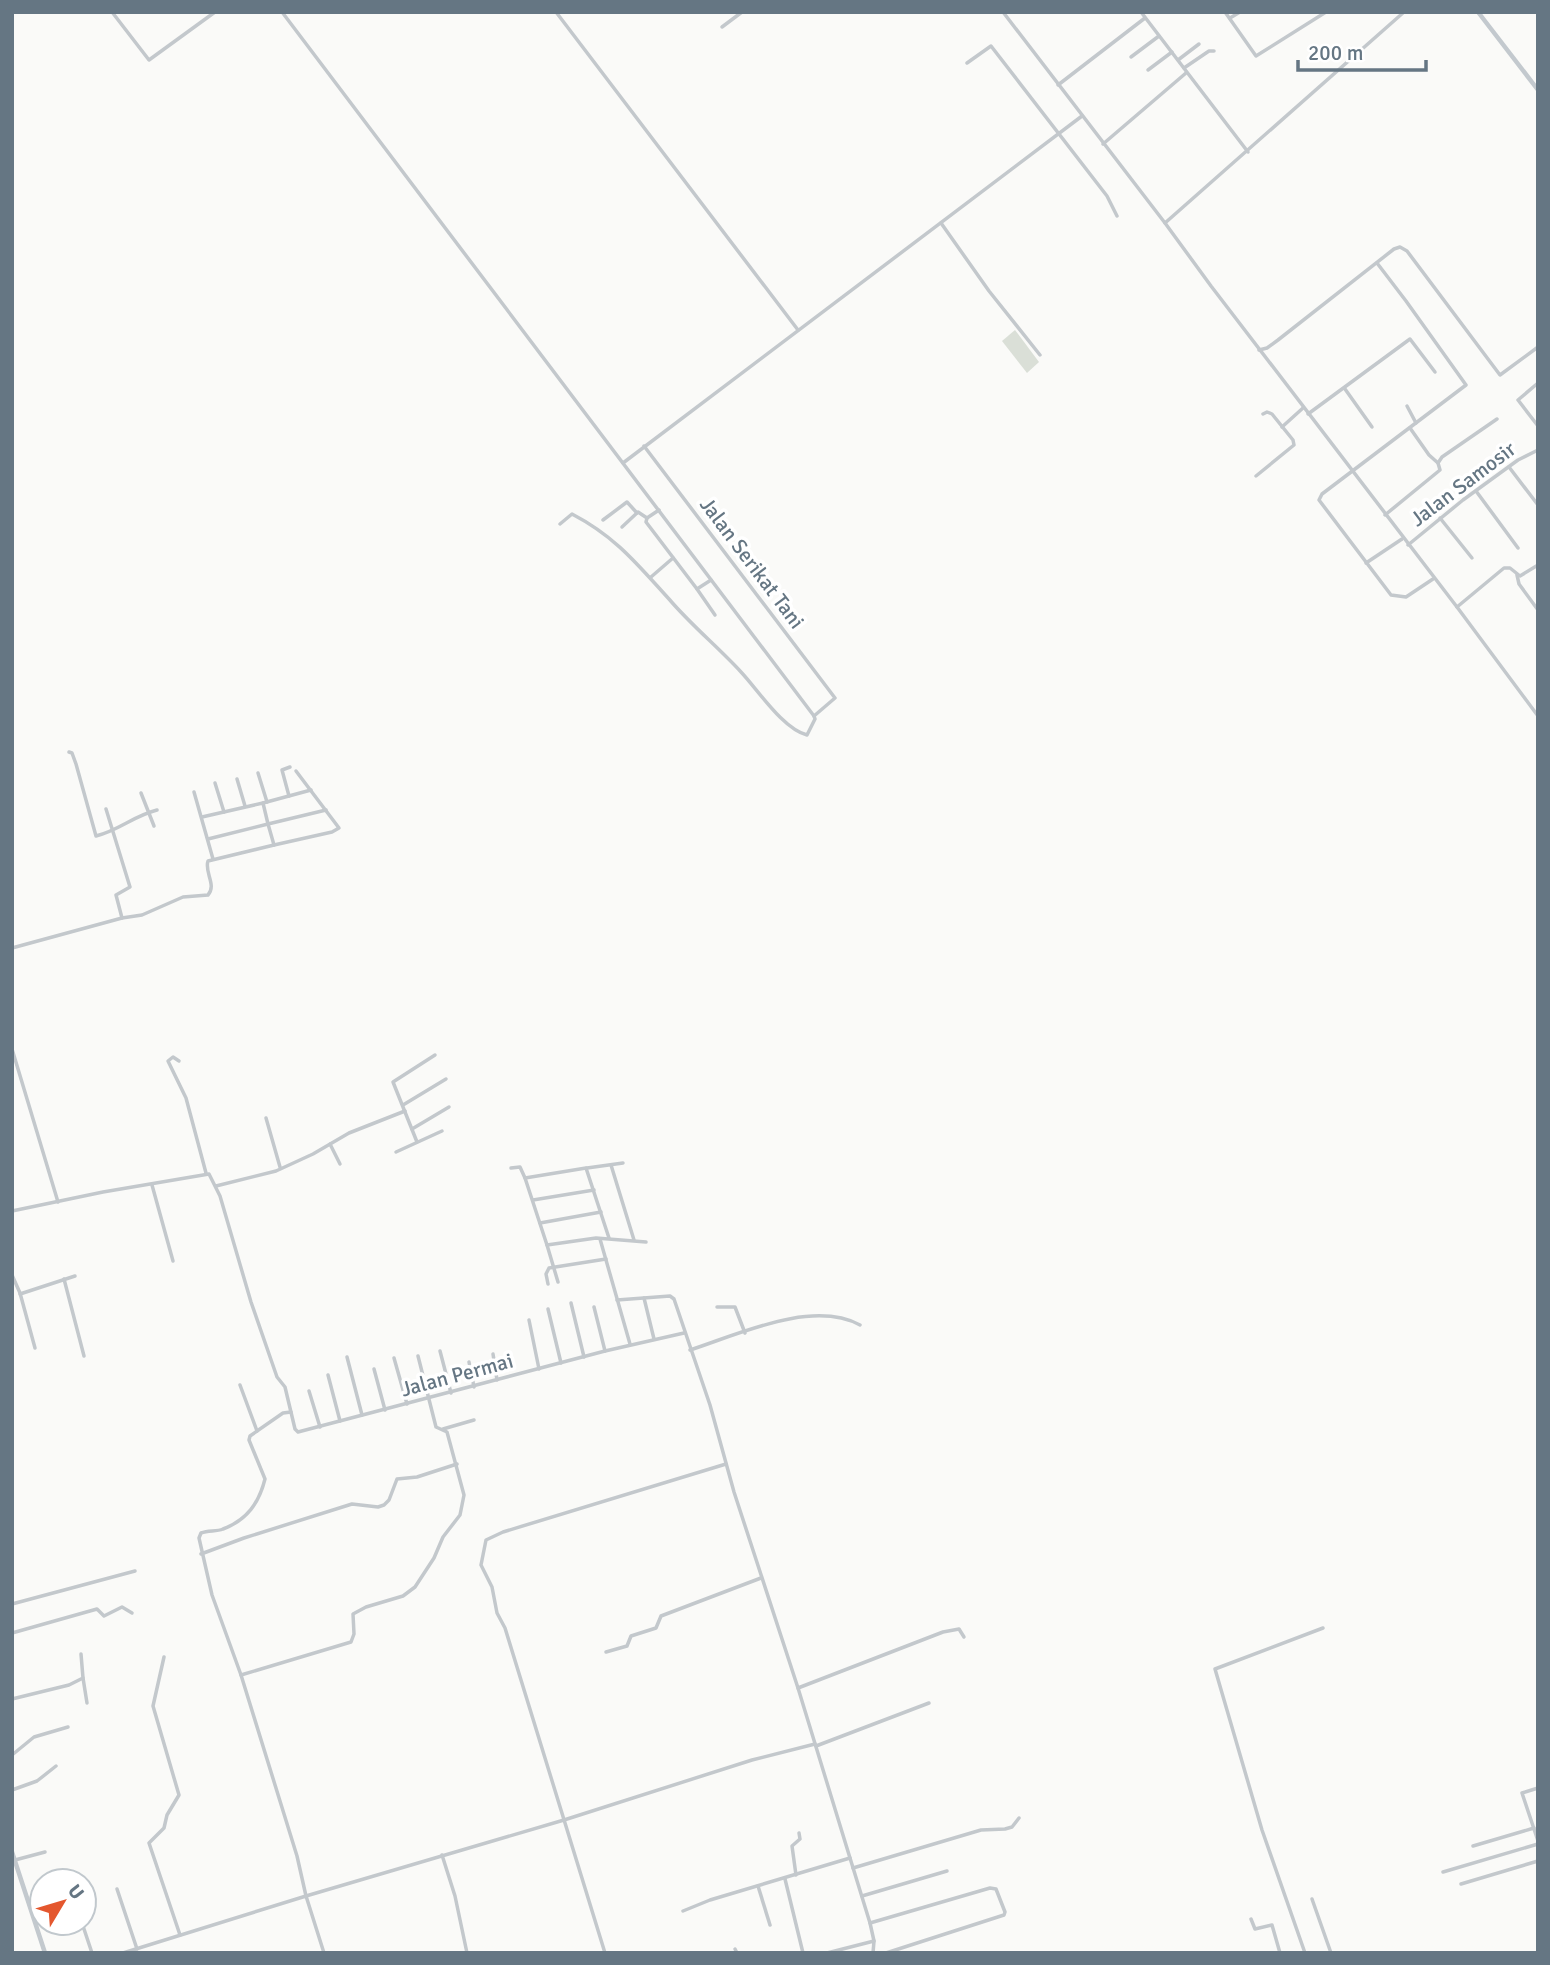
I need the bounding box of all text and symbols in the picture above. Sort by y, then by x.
scale bar [1298,28,1426,72]
text: 200 m [1308,40,1363,66]
street label: Jalan Samosir [1405,436,1521,532]
street label: Jalan Serikat Tani [694,492,810,634]
street label: Jalan Permai [398,1348,516,1402]
north arrow [28,1867,98,1937]
text: U [62,1880,89,1905]

